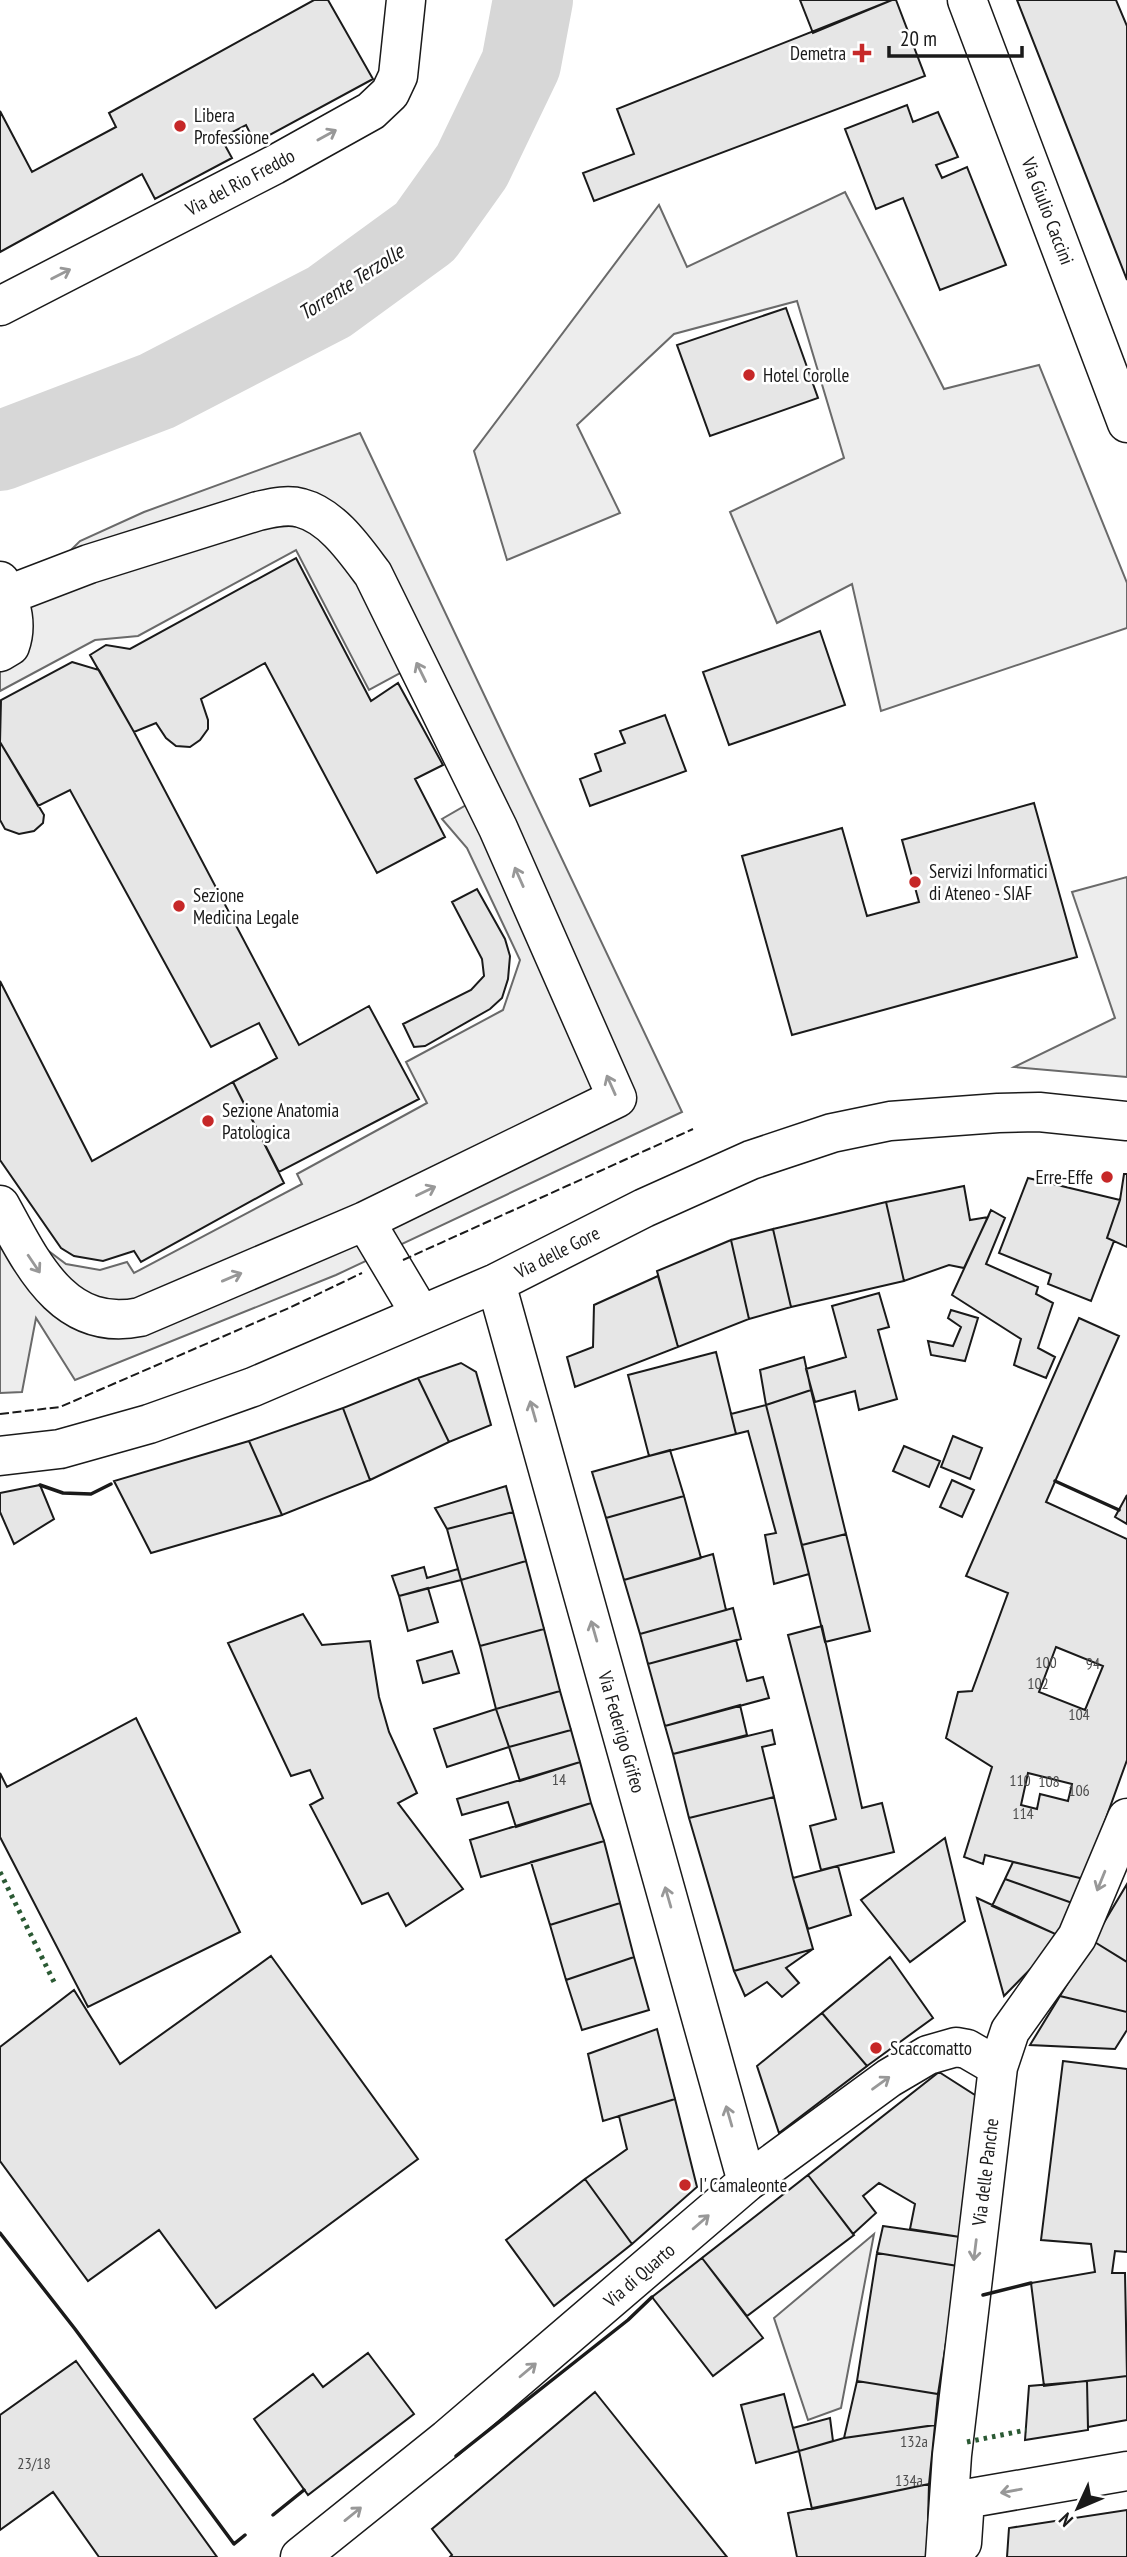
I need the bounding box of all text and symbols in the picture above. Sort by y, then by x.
scale bar [889,14,1022,58]
text: 20 m [900,25,937,52]
place label: Demetra [790,41,846,65]
marker: Demetra [852,43,872,63]
place label: Libera Professione [194,103,269,149]
marker: Libera Professione [172,118,188,134]
one-way arrow [317,128,337,142]
street label: Via del Rio Freddo [180,143,299,221]
street label: Via Giulio Caccini [1016,153,1079,268]
water label: Torrente Terzolle [293,237,410,326]
one-way arrow [50,267,71,281]
place label: Hotel Corolle [763,363,849,387]
marker: Hotel Corolle [741,367,757,383]
one-way arrow [413,662,427,683]
place label: Servizi Informatici di Ateneo - SIAF [929,859,1048,905]
one-way arrow [512,866,525,888]
marker: Servizi Informatici di Ateneo - SIAF [907,874,923,890]
place label: Sezione Medicina Legale [193,883,299,929]
marker: Sezione Medicina Legale [171,898,187,914]
one-way arrow [604,1075,617,1096]
place label: Sezione Anatomia Patologica [222,1098,339,1144]
marker: Sezione Anatomia Patologica [200,1113,216,1129]
place label: Erre-Effe [1035,1165,1093,1189]
marker: Erre-Effe [1099,1169,1115,1185]
one-way arrow [415,1184,436,1198]
street label: Via delle Gore [510,1220,604,1284]
one-way arrow [27,1254,41,1273]
one-way arrow [221,1270,243,1283]
one-way arrow [525,1401,538,1423]
one-way arrow [586,1620,599,1642]
house number: 100 [1035,1652,1057,1672]
house number: 94 [1086,1653,1100,1673]
street label: Via Federigo Grifeo [593,1667,651,1796]
house number: 102 [1027,1673,1049,1693]
house number: 104 [1068,1704,1090,1724]
house number: 14 [552,1769,566,1789]
house number: 110 [1009,1770,1031,1790]
house number: 108 [1038,1771,1060,1791]
house number: 106 [1068,1780,1090,1800]
house number: 114 [1012,1803,1034,1823]
one-way arrow [1094,1870,1107,1892]
one-way arrow [661,1886,674,1909]
place label: Scaccomatto [890,2036,972,2060]
marker: Scaccomatto [868,2040,884,2056]
one-way arrow [872,2076,891,2091]
one-way arrow [722,2105,735,2128]
street label: Via delle Panche [966,2117,1004,2228]
place label: I' Camaleonte [699,2173,787,2197]
marker: I' Camaleonte [677,2177,693,2193]
one-way arrow [692,2214,710,2230]
street label: Via di Quarto [598,2238,679,2313]
one-way arrow [969,2239,982,2261]
one-way arrow [519,2362,537,2378]
house number: 132a [900,2431,928,2451]
house number: 23/18 [17,2453,51,2473]
house number: 134a [895,2470,923,2490]
north arrow [1043,2473,1113,2543]
one-way arrow [1001,2485,1023,2498]
one-way arrow [343,2507,361,2522]
text: N [1054,2508,1078,2532]

